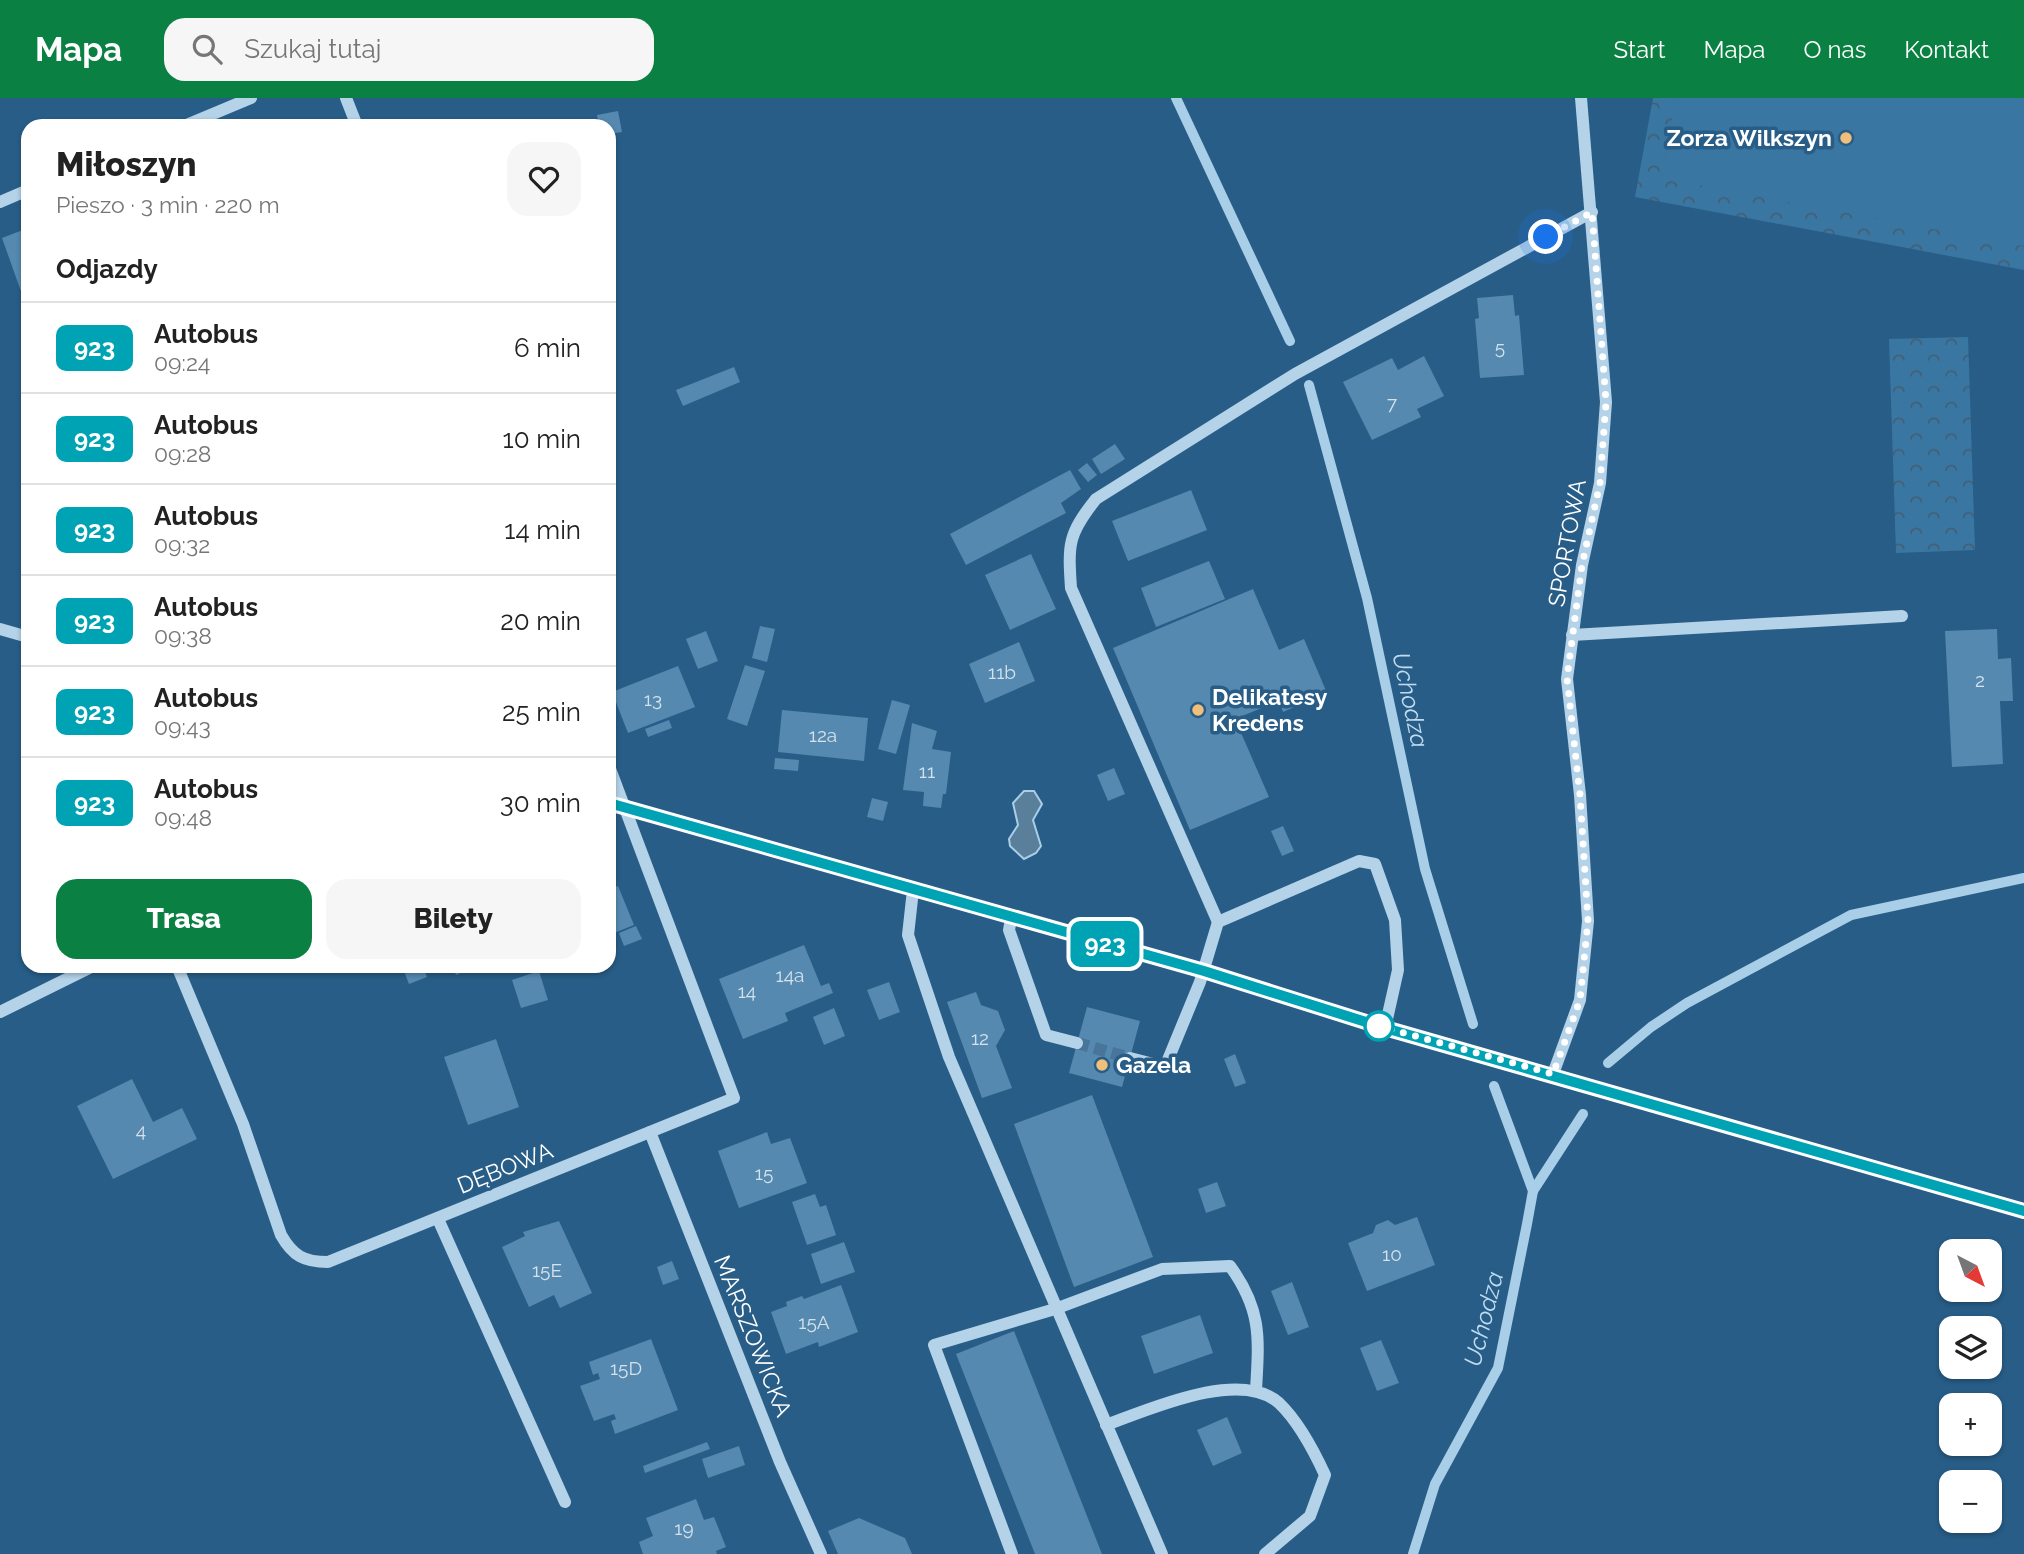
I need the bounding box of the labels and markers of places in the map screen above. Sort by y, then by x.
place label: Zorza Wilkszyn [1666,124,1832,151]
marker: Zorza Wilkszyn [1838,130,1854,146]
place label: Delikatesy Kredens [1212,683,1328,736]
marker: Delikatesy Kredens [1190,702,1206,718]
unlabelled marker [1364,1011,1394,1041]
place label: Gazela [1116,1051,1191,1078]
marker: Gazela [1094,1057,1110,1073]

